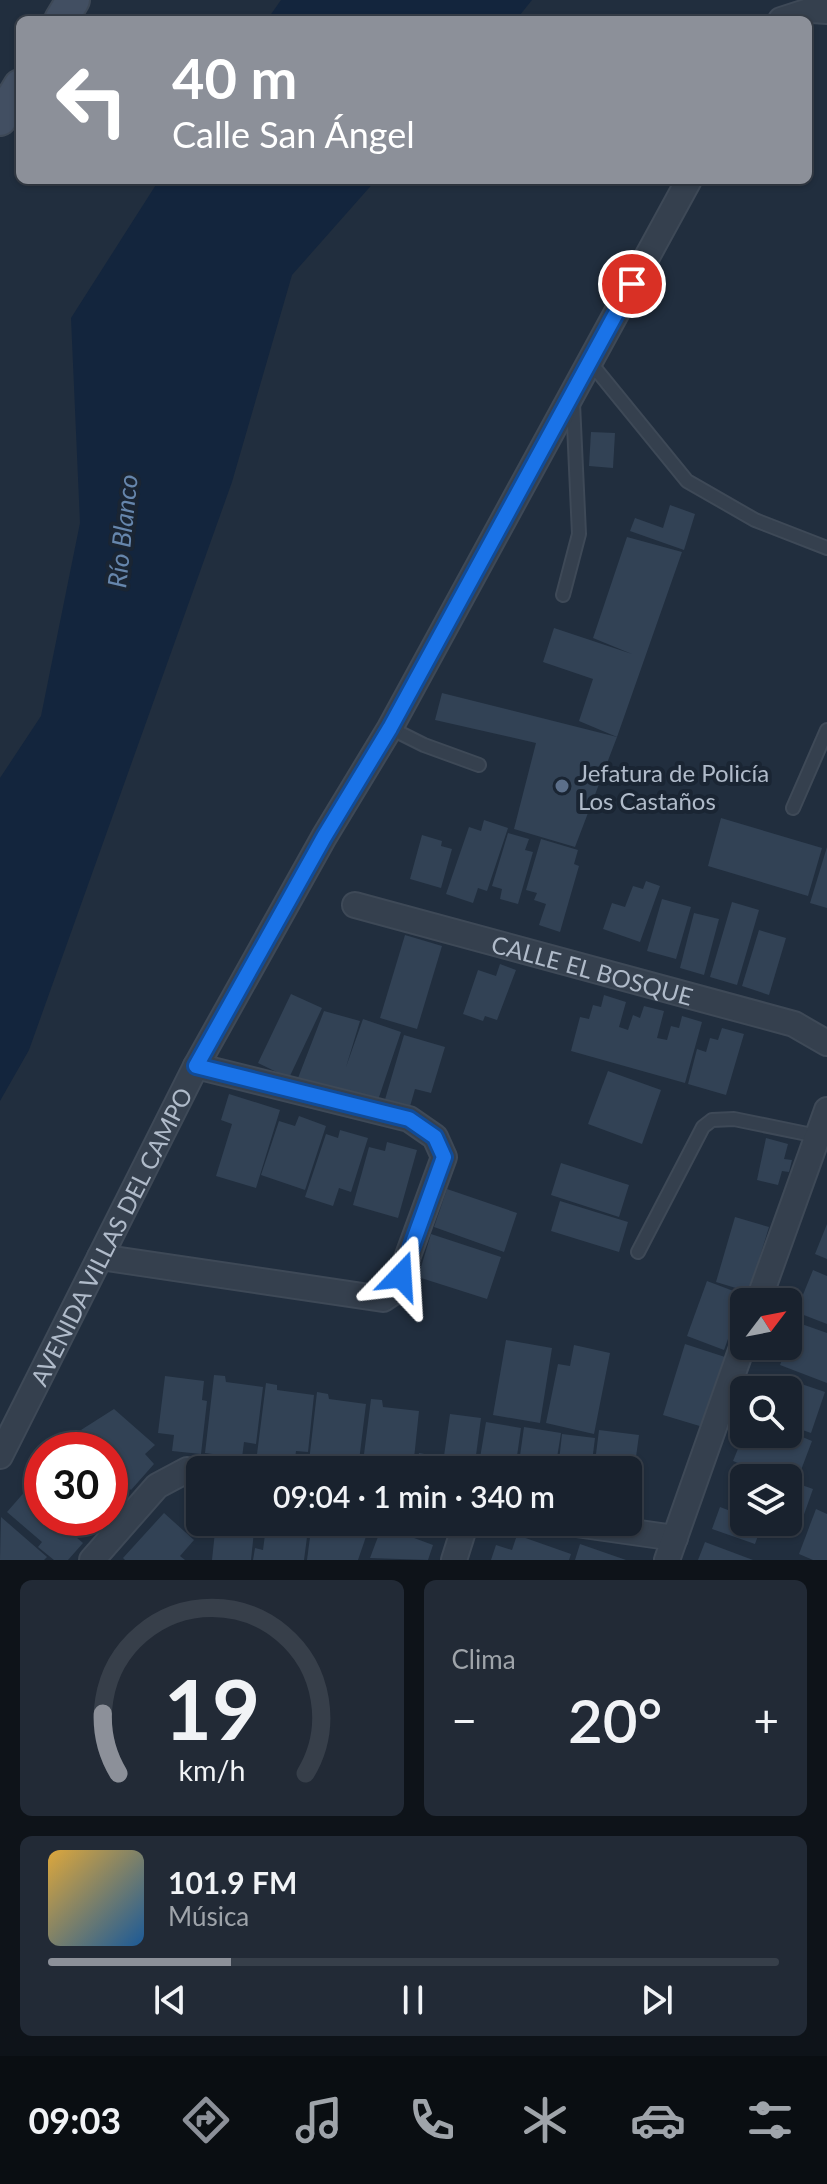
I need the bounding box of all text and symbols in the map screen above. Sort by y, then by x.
text: 40 m [172,44,297,111]
icon: left [40,48,144,152]
text: Calle San Ángel [172,112,415,156]
pin [598,250,666,318]
icon: arrive [610,262,654,306]
water label: Río Blanco [100,473,144,589]
place label: Jefatura de Policía Los Castaños [578,758,769,815]
marker: Jefatura de Policía Los Castaños [553,777,571,795]
street label: CALLE EL BOSQUE [489,928,696,1010]
street label: AVENIDA VILLAS DEL CAMPO [23,1082,197,1390]
position arrow [359,1234,443,1318]
north arrow [730,1288,802,1360]
map controls [730,1288,802,1536]
button: search [730,1376,802,1448]
speed limit sign: 30 [24,1432,128,1536]
button: layers [730,1464,802,1536]
text: 09:04 · 1 min · 340 m [273,1478,555,1514]
text: Clima [452,1643,516,1675]
text: 19 [164,1658,260,1758]
text: 20° [568,1684,663,1756]
text: − [452,1694,477,1746]
text: + [753,1694,779,1746]
text: km/h [178,1753,245,1787]
text: 101.9 FM [168,1864,297,1900]
text: Música [168,1900,249,1932]
icon: previous [148,1978,192,2022]
icon: pause [391,1978,435,2022]
icon: next [635,1978,679,2022]
icon: directions [178,2092,234,2148]
icon: music [291,2092,347,2148]
icon: phone [404,2092,460,2148]
icon: climate [517,2092,573,2148]
icon: car [630,2092,686,2148]
icon: filters [742,2092,798,2148]
text: 09:03 [28,2098,121,2142]

